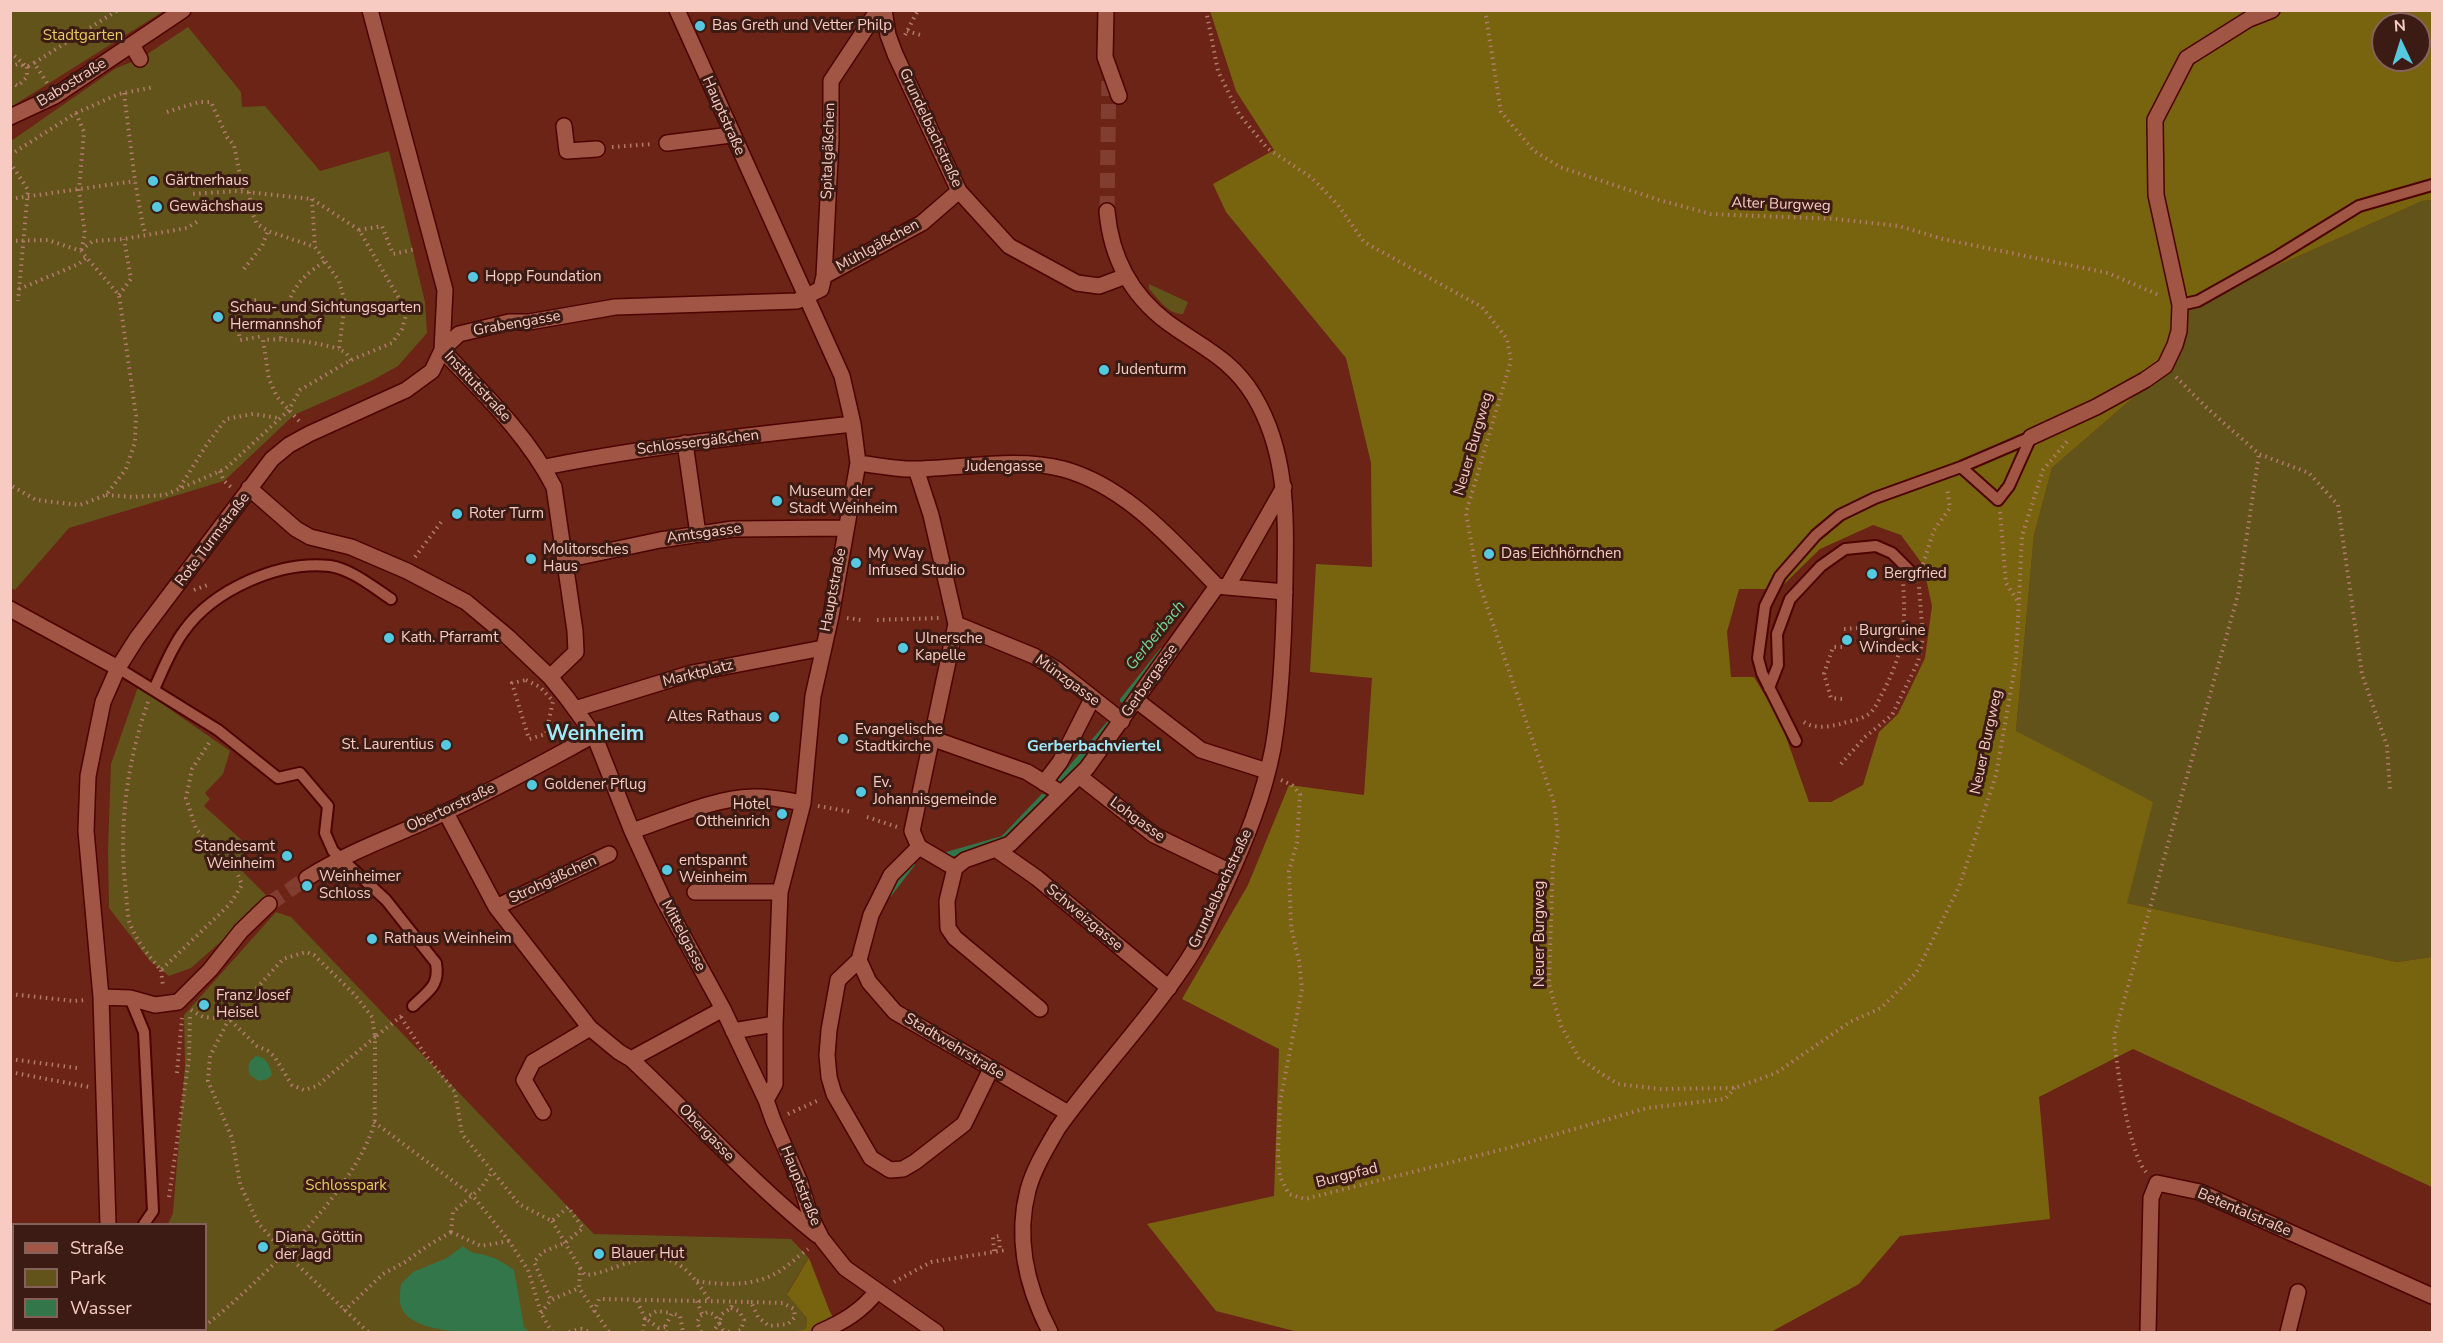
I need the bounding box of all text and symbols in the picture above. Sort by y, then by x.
north arrow [2371,12,2431,72]
text: N [2393,15,2407,37]
place label: Bas Greth und Vetter Philp [712,17,892,35]
marker: Bas Greth und Vetter Philp [693,19,707,33]
park label: Stadtgarten [43,27,123,45]
street label: Babostraße [34,55,110,111]
street label: Grundelbachstraße [895,66,965,190]
street label: Hauptstraße [698,74,748,158]
street label: Spitalgäßchen [818,102,840,200]
place label: Gärtnerhaus [165,172,249,190]
marker: Gärtnerhaus [146,174,160,188]
street label: Alter Burgweg [1731,194,1831,216]
place label: Gewächshaus [169,198,263,216]
marker: Gewächshaus [150,200,164,214]
street label: Mühlgäßchen [833,216,923,276]
place label: Hopp Foundation [485,268,602,286]
marker: Hopp Foundation [466,270,480,284]
place label: Schau- und Sichtungsgarten Hermannshof [230,299,421,334]
street label: Grabengasse [472,307,562,341]
marker: Schau- und Sichtungsgarten Hermannshof [211,310,225,324]
street label: Institutstraße [440,348,514,426]
place label: Judenturm [1116,361,1186,379]
marker: Judenturm [1097,363,1111,377]
street label: Neuer Burgweg [1451,390,1497,498]
street label: Schlossergäßchen [636,427,760,459]
street label: Judengasse [965,458,1043,476]
place label: Museum der Stadt Weinheim [789,483,898,518]
street label: Rote Turmstraße [172,490,254,590]
marker: Museum der Stadt Weinheim [770,494,784,508]
place label: Roter Turm [469,505,544,523]
marker: Roter Turm [450,507,464,521]
street label: Amtsgasse [665,520,743,548]
place label: Molitorsches Haus [543,541,629,576]
place label: My Way Infused Studio [868,545,965,580]
place label: Das Eichhörnchen [1501,545,1622,563]
street label: Hauptstraße [817,547,851,633]
marker: Das Eichhörnchen [1482,547,1496,561]
marker: Molitorsches Haus [524,552,538,566]
marker: My Way Infused Studio [849,556,863,570]
place label: Bergfried [1884,565,1947,583]
marker: Bergfried [1865,567,1879,581]
water label: Gerberbach [1122,597,1190,675]
place label: Burgruine Windeck [1859,622,1925,657]
place label: Kath. Pfarramt [401,629,498,647]
place label: Ulnersche Kapelle [915,630,983,665]
marker: Kath. Pfarramt [382,631,396,645]
marker: Burgruine Windeck [1840,633,1854,647]
marker: Ulnersche Kapelle [896,641,910,655]
street label: Gerbergasse [1118,641,1182,721]
street label: Münzgasse [1031,651,1103,711]
street label: Marktplatz [661,657,735,691]
street label: Neuer Burgweg [1967,688,2007,796]
place label: Altes Rathaus [667,708,762,726]
marker: Altes Rathaus [767,710,781,724]
place label: Evangelische Stadtkirche [855,721,943,756]
district label: Weinheim [546,722,644,748]
marker: Evangelische Stadtkirche [836,732,850,746]
place label: St. Laurentius [341,736,434,754]
district label: Gerberbachviertel [1027,737,1161,757]
marker: St. Laurentius [439,738,453,752]
place label: Ev. Johannisgemeinde [873,774,997,809]
place label: Goldener Pflug [544,776,646,794]
marker: Goldener Pflug [525,778,539,792]
street label: Obertorstraße [404,780,498,836]
marker: Ev. Johannisgemeinde [854,785,868,799]
street label: Lohgasse [1106,794,1168,846]
place label: Hotel Ottheinrich [695,796,770,831]
marker: Hotel Ottheinrich [775,807,789,821]
street label: Grundelbachstraße [1186,827,1256,951]
place label: Standesamt Weinheim [194,838,275,873]
marker: Standesamt Weinheim [280,849,294,863]
street label: Strohgäßchen [506,852,600,908]
place label: entspannt Weinheim [679,852,747,887]
marker: entspannt Weinheim [660,863,674,877]
place label: Weinheimer Schloss [319,868,401,903]
marker: Weinheimer Schloss [300,879,314,893]
street label: Schweizgasse [1042,881,1126,955]
street label: Neuer Burgweg [1531,881,1549,987]
street label: Mittelgasse [657,897,709,975]
place label: Rathaus Weinheim [384,930,512,948]
marker: Rathaus Weinheim [365,932,379,946]
place label: Franz Josef Heisel [216,987,290,1022]
marker: Franz Josef Heisel [197,998,211,1012]
street label: Stadtwehrstraße [901,1010,1007,1084]
street label: Obergasse [674,1101,738,1165]
street label: Hauptstraße [776,1143,824,1229]
street label: Burgpfad [1314,1160,1380,1192]
park label: Schlosspark [305,1177,387,1195]
street label: Betentalstraße [2194,1185,2294,1241]
legend [12,1223,207,1331]
place label: Diana, Göttin der Jagd [275,1229,363,1264]
text: Straße [70,1236,124,1260]
marker: Diana, Göttin der Jagd [256,1240,270,1254]
place label: Blauer Hut [611,1245,684,1263]
marker: Blauer Hut [592,1247,606,1261]
text: Park [70,1266,106,1290]
text: Wasser [70,1296,132,1320]

